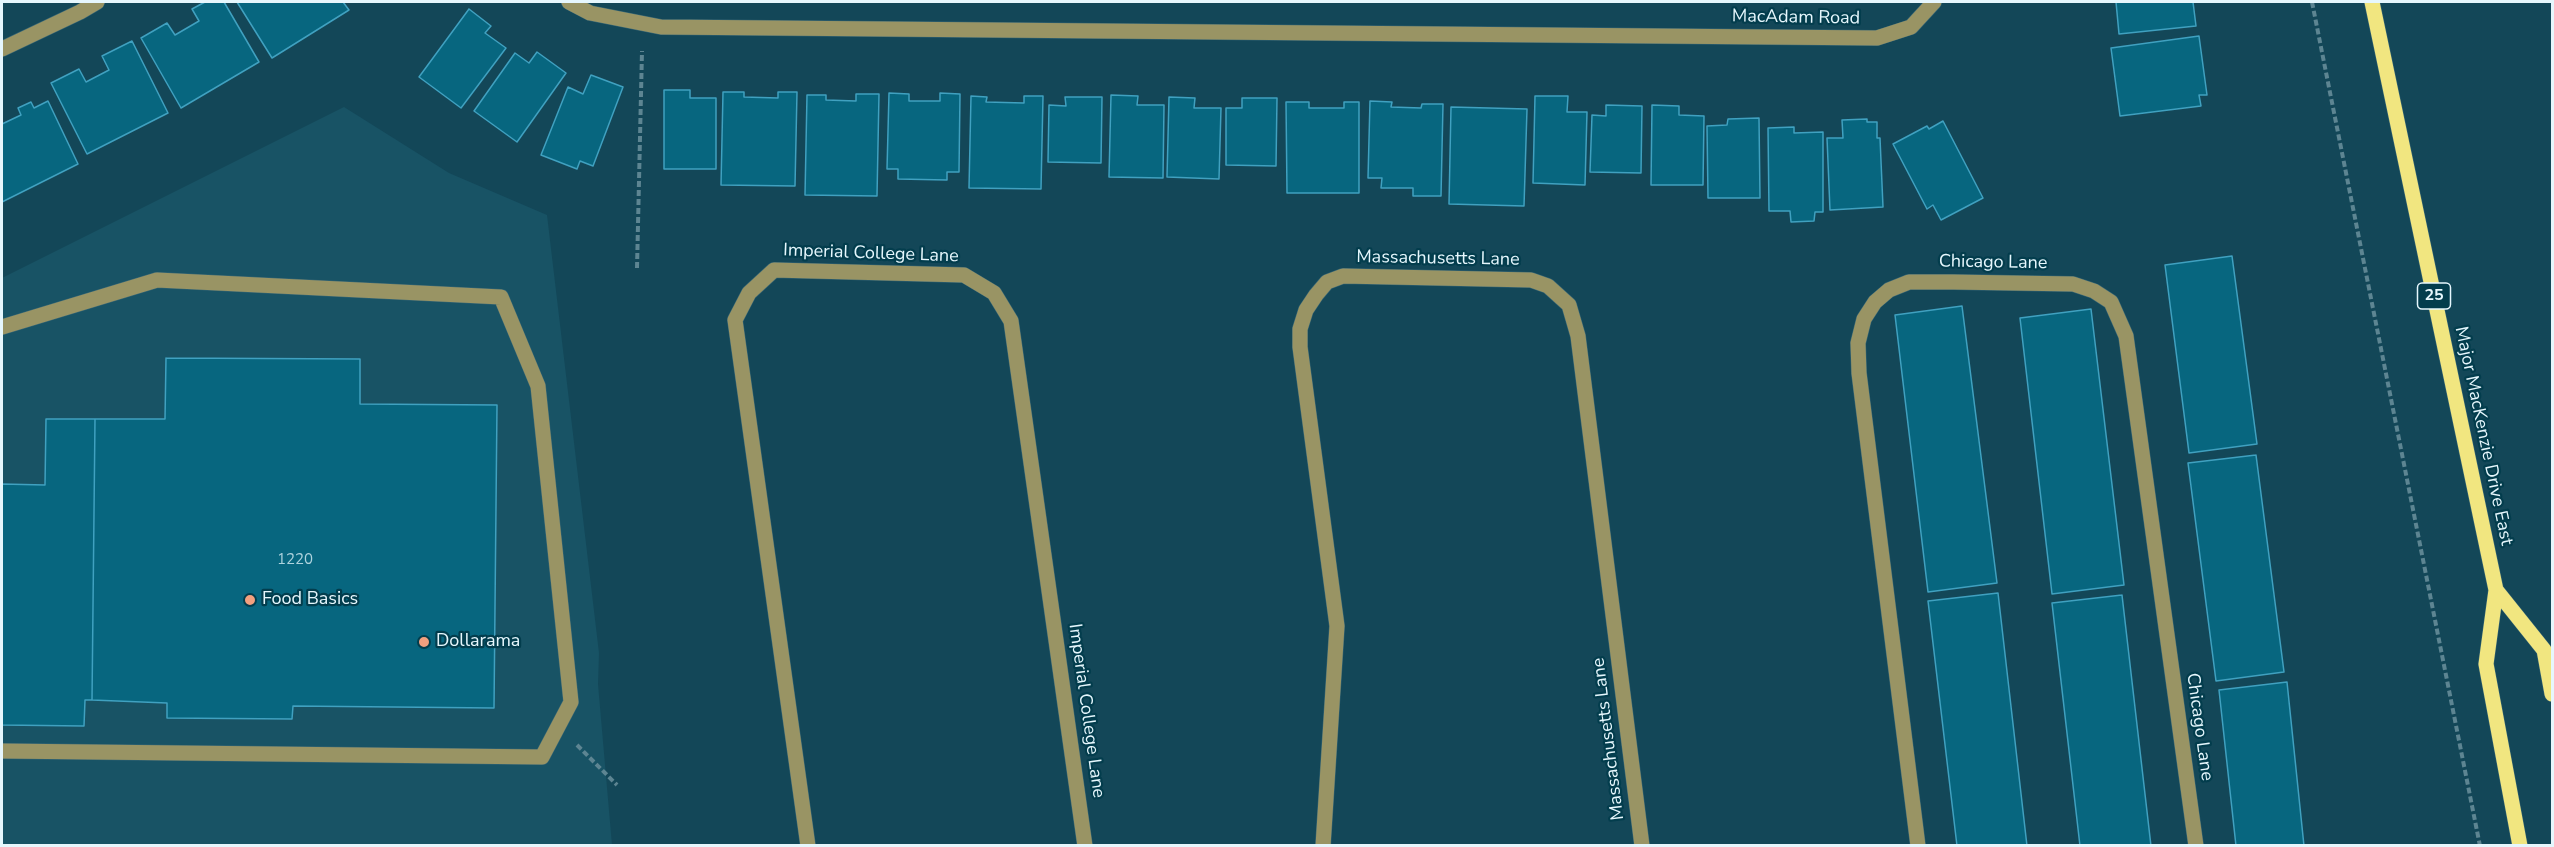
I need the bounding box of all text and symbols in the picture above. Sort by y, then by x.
street label: MacAdam Road [1732,6,1860,30]
street label: Imperial College Lane [783,240,959,268]
street label: Massachusetts Lane [1356,247,1520,271]
street label: Chicago Lane [1939,251,2047,275]
road number: 25 [2418,283,2450,309]
street label: Major MacKenzie Drive East [2449,325,2517,547]
house number: 1220 [277,551,313,569]
place label: Food Basics [262,589,358,611]
marker: Food Basics [243,593,257,607]
street label: Imperial College Lane [1063,623,1109,799]
place label: Dollarama [436,631,520,653]
marker: Dollarama [417,635,431,649]
street label: Massachusetts Lane [1588,657,1630,821]
street label: Chicago Lane [2181,672,2217,782]

